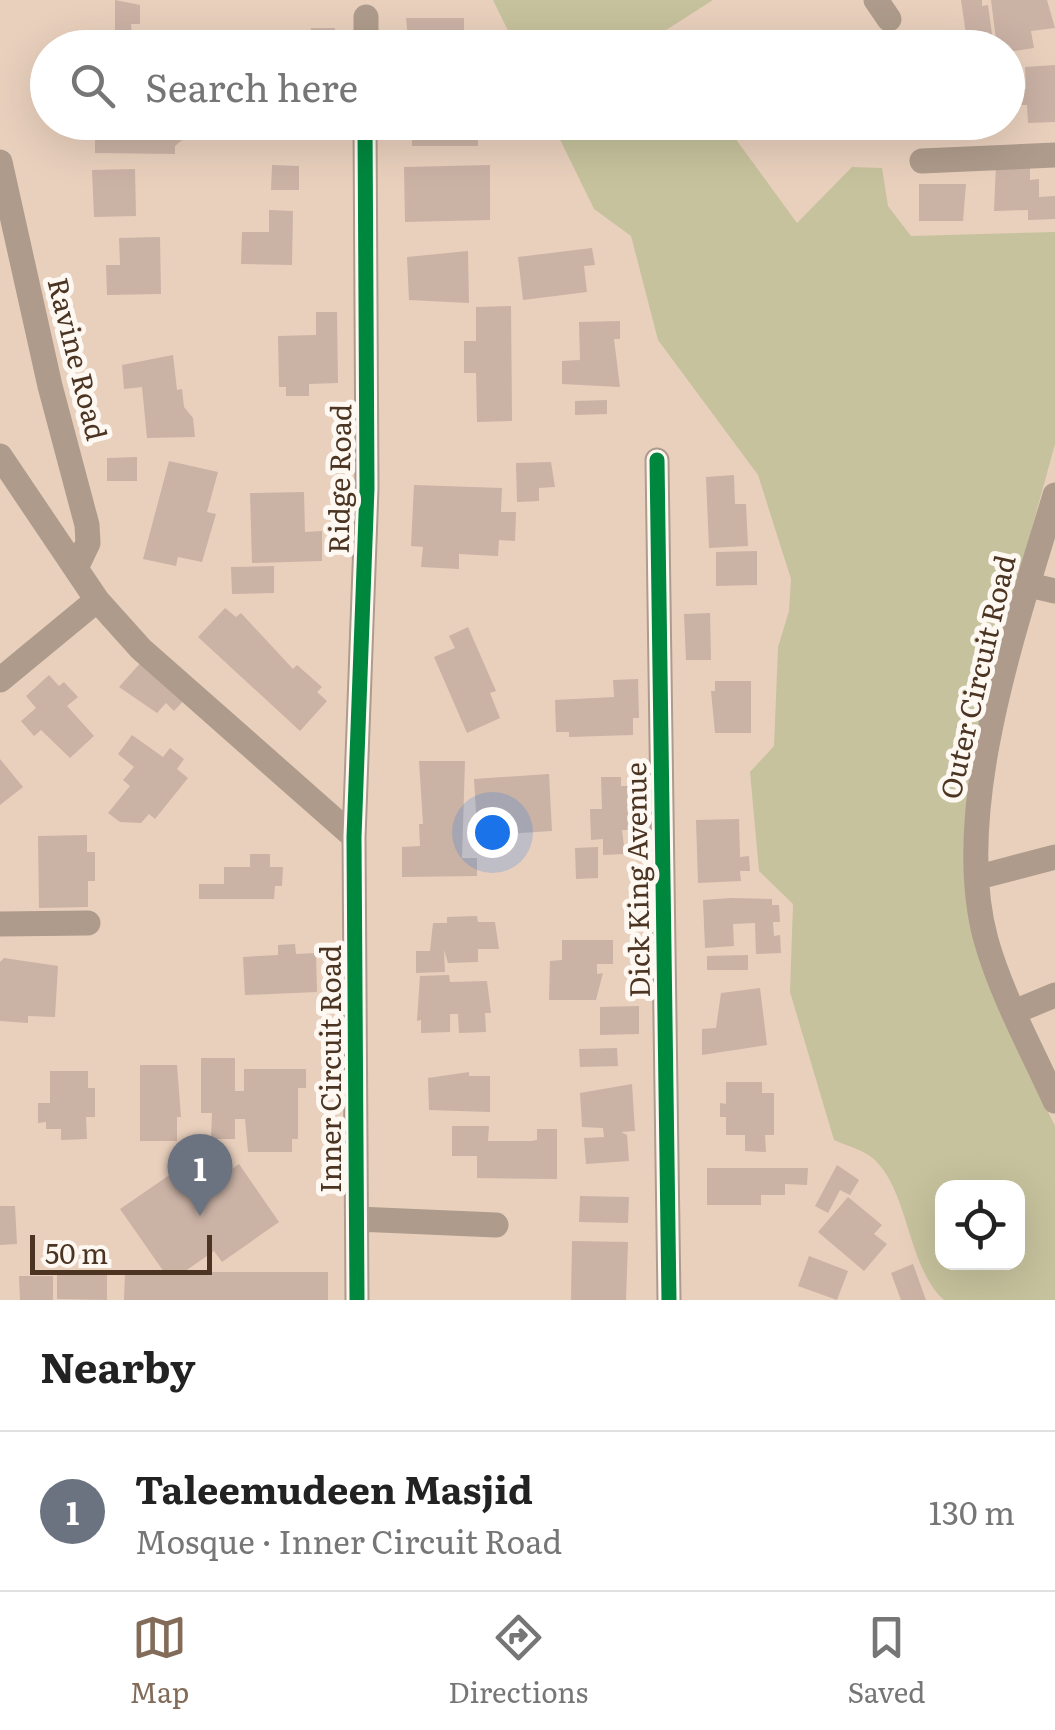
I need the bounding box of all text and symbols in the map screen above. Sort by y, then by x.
search box [30,30,1025,140]
text: Search here [145,57,358,114]
icon: search [65,58,120,113]
street label: Ravine Road [38,273,119,444]
street label: Ridge Road [316,404,360,554]
street label: Outer Circuit Road [928,550,1025,803]
street label: Dick King Avenue [613,762,659,998]
your location [467,807,518,858]
street label: Inner Circuit Road [308,945,350,1193]
pin: 1 [168,1134,232,1216]
map controls [935,1180,1025,1270]
button: locate [935,1180,1025,1270]
scale bar [30,1230,212,1274]
text: 50 m [45,1231,108,1273]
text: Nearby [40,1334,196,1396]
text: Taleemudeen Masjid [135,1459,533,1516]
text: 1 [66,1487,79,1535]
text: 130 m [929,1487,1015,1535]
text: Mosque · Inner Circuit Road [135,1516,562,1564]
tab: Map [130,1610,189,1712]
tab: Directions [448,1610,588,1712]
tab: Saved [847,1610,925,1712]

